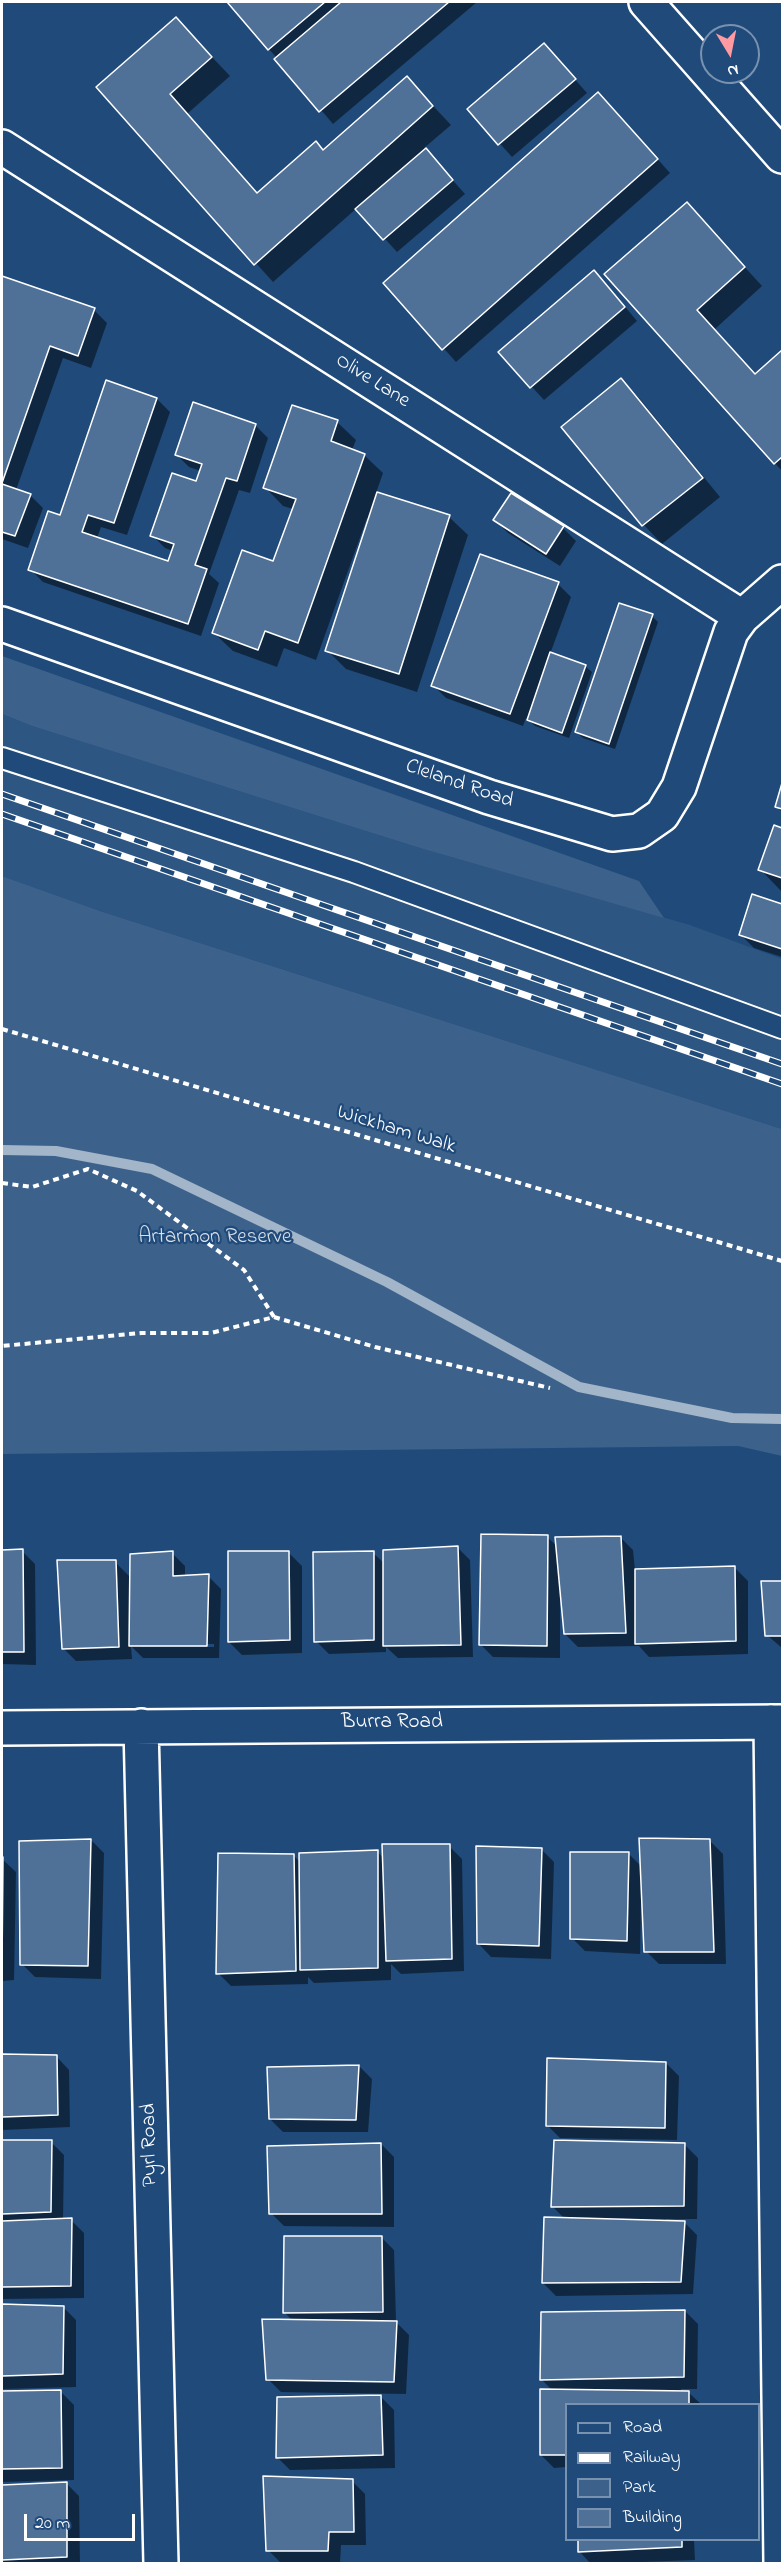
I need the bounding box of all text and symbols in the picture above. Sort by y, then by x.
north arrow [700,24,760,84]
text: N [725,57,740,83]
street label: Olive Lane [330,349,414,415]
street label: Cleland Road [402,755,516,815]
street label: Wickham Walk [334,1101,458,1161]
park label: Artarmon Reserve [139,1226,291,1252]
street label: Burra Road [341,1711,443,1737]
street label: Pyrl Road [138,2103,164,2187]
legend [565,2403,760,2541]
text: Road [623,2415,662,2441]
text: Railway [623,2445,680,2471]
text: Park [623,2475,656,2501]
scale bar [27,2502,138,2540]
text: Building [623,2505,682,2531]
text: 20 m [35,2511,70,2537]

